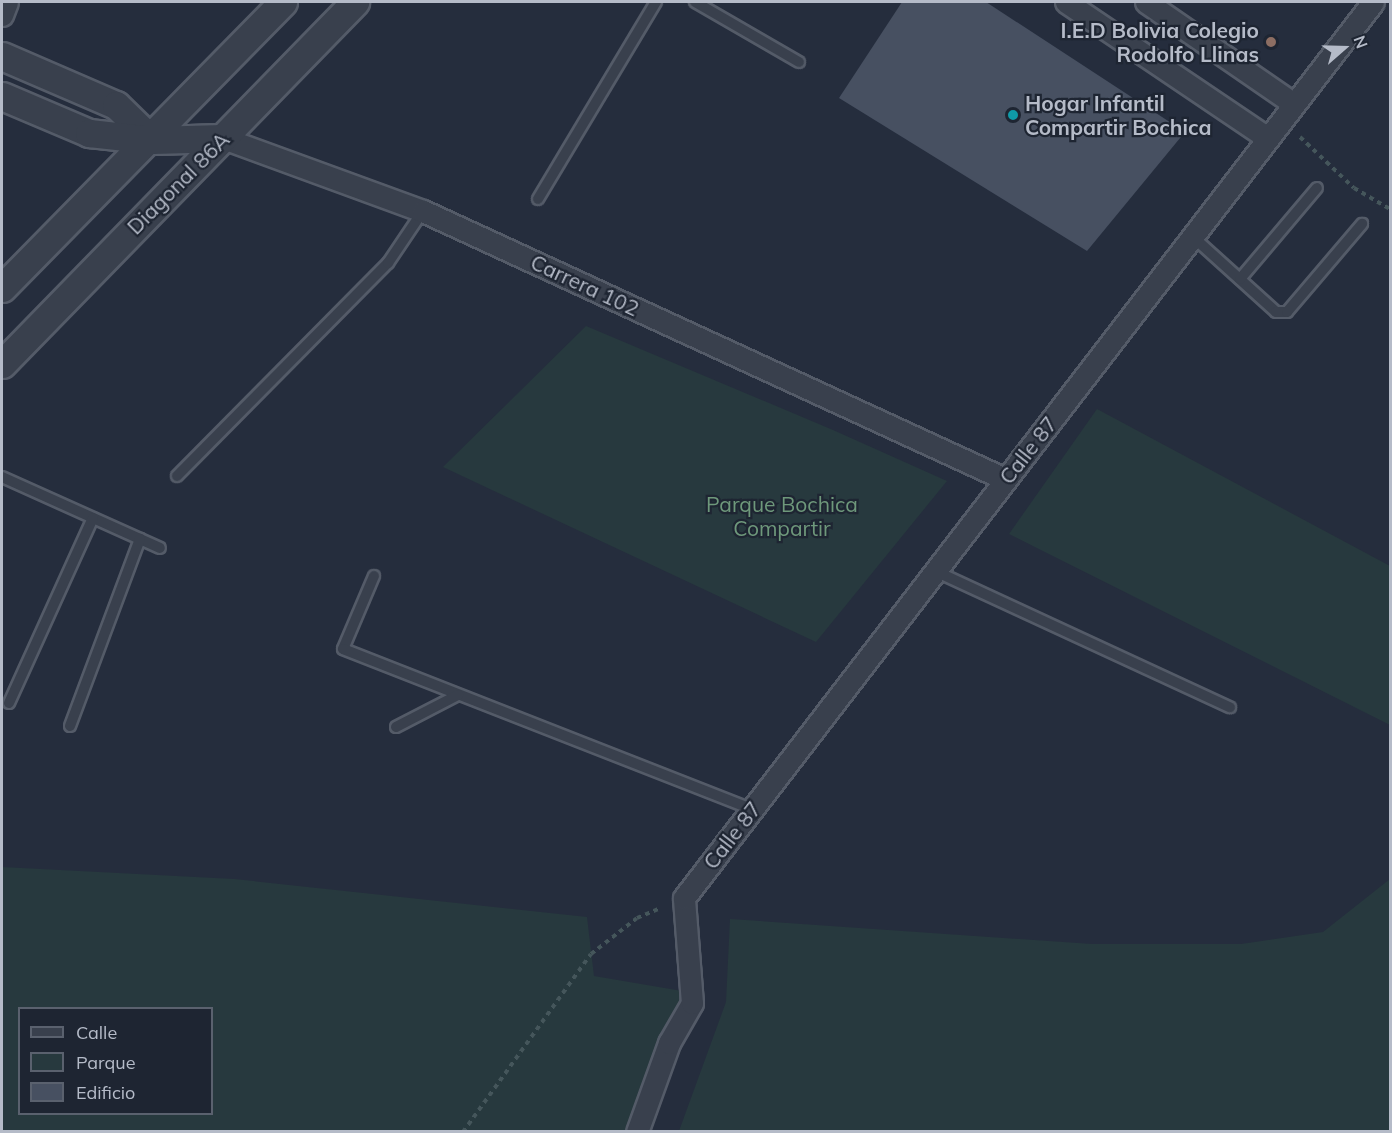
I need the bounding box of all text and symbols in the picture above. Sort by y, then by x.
place label: I.E.D Bolivia Colegio Rodolfo Llinas [1061,17,1259,67]
north arrow [1314,18,1374,78]
text: N [1349,33,1372,51]
marker: I.E.D Bolivia Colegio Rodolfo Llinas [1264,35,1278,49]
place label: Hogar Infantil Compartir Bochica [1025,90,1211,140]
marker: Hogar Infantil Compartir Bochica [1006,108,1020,122]
street label: Diagonal 86A [122,127,234,239]
street label: Carrera 102 [527,249,643,321]
street label: Calle 87 [994,411,1062,489]
park label: Parque Bochica Compartir [706,491,858,541]
street label: Calle 87 [698,796,766,874]
legend [18,1007,213,1115]
text: Calle [76,1021,117,1044]
text: Parque [76,1051,135,1074]
text: Edificio [76,1081,135,1104]

